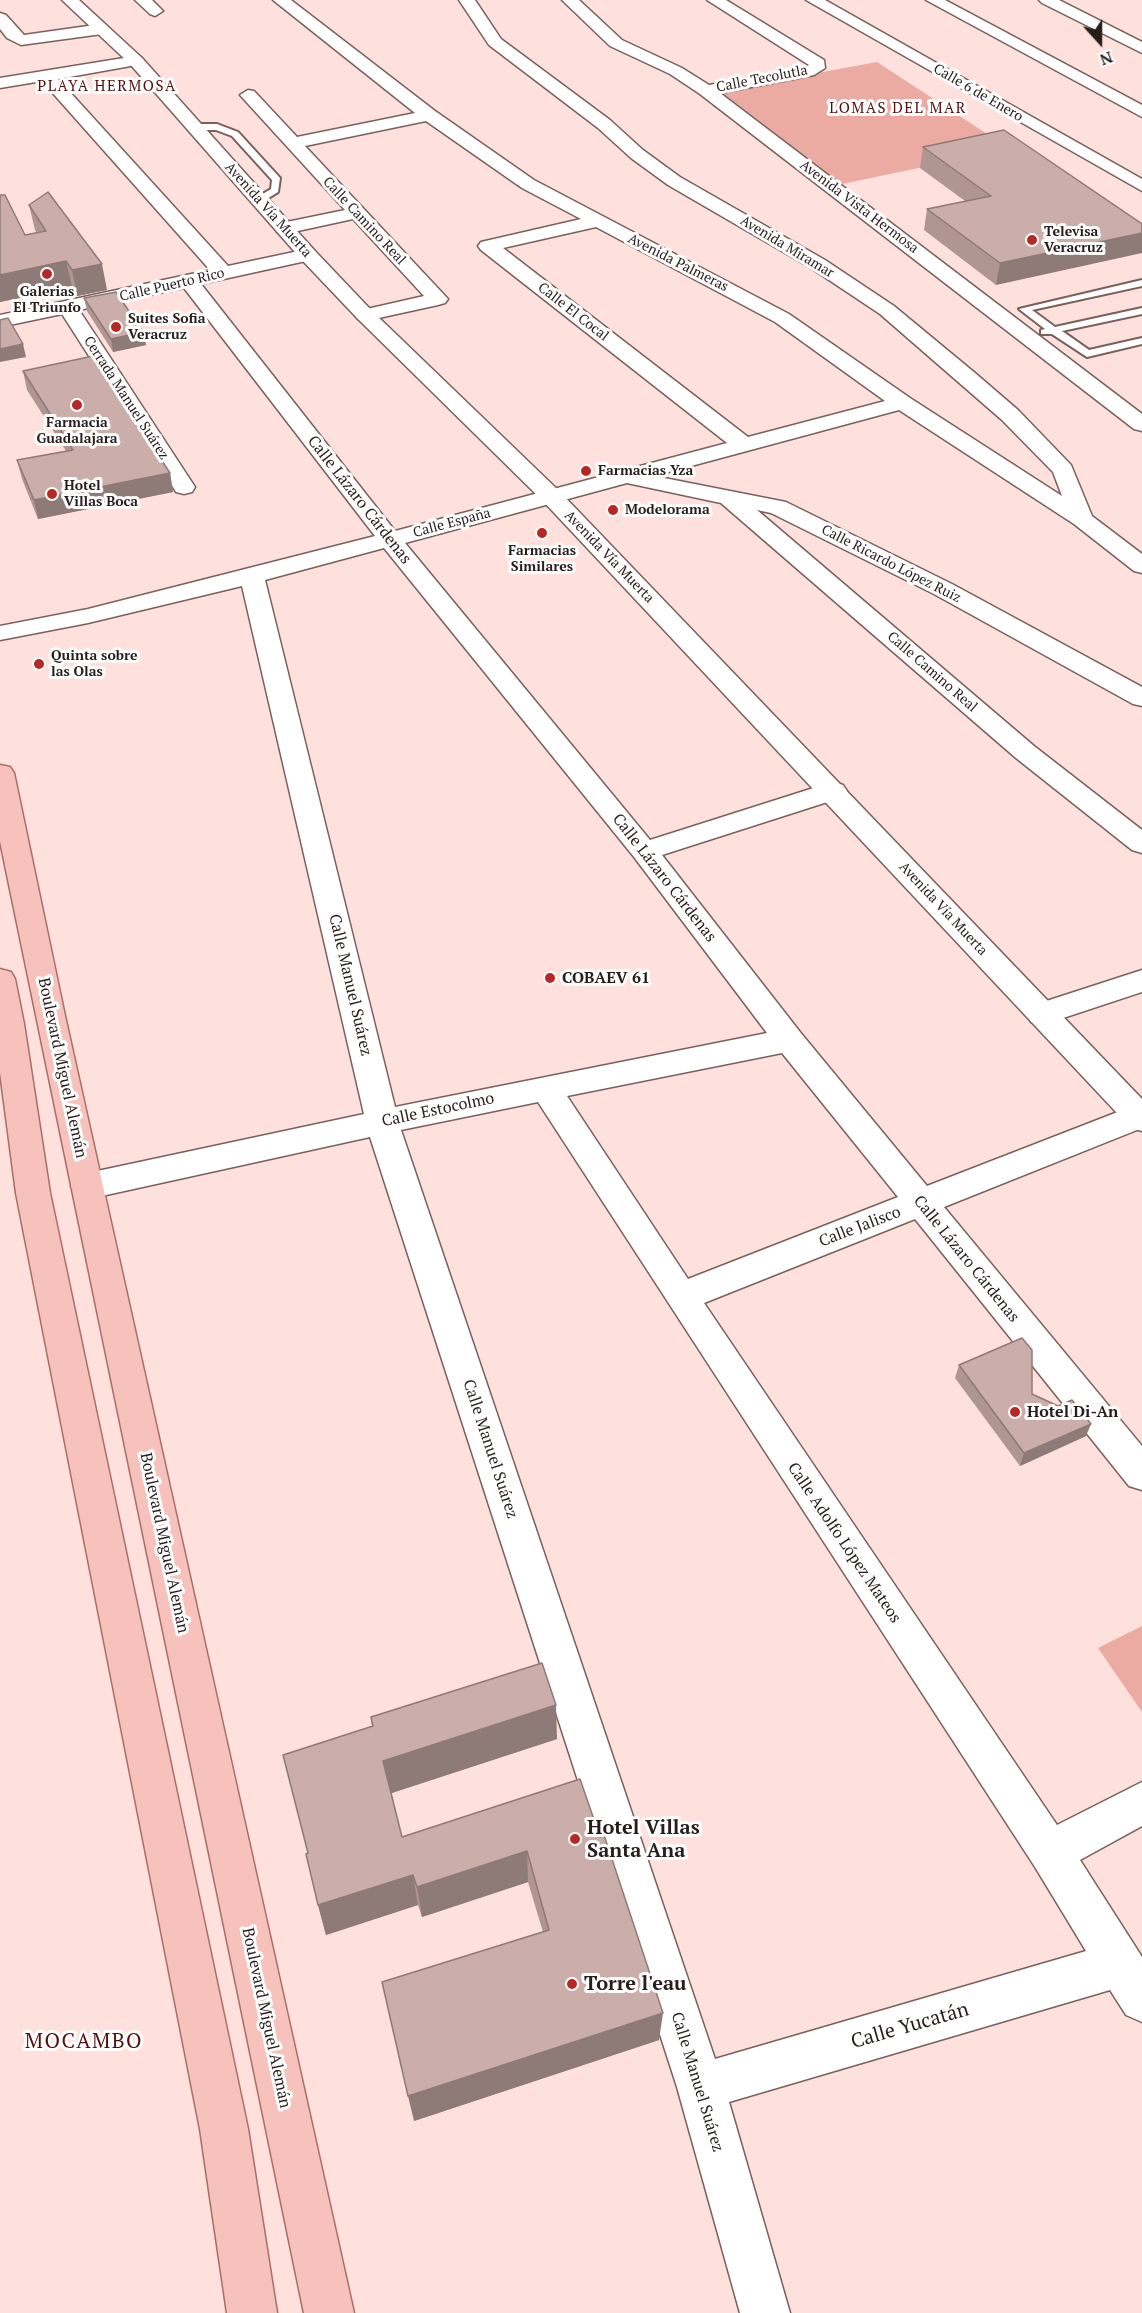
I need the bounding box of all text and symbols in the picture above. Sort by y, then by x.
north arrow [1070,12,1130,72]
text: N [1097,46,1116,71]
street label: Calle 6 de Enero [930,61,1026,125]
street label: Calle Tecolutla [715,62,809,96]
district label: PLAYA HERMOSA [37,78,177,96]
district label: LOMAS DEL MAR [829,100,967,118]
street label: Avenida Vista Hermosa [796,157,922,257]
street label: Avenida Vía Muerta [221,159,315,261]
street label: Calle Camino Real [319,174,409,268]
street label: Avenida Miramar [737,212,837,282]
place label: Televisa Veracruz [1044,224,1103,256]
street label: Avenida Palmeras [625,230,731,296]
marker: Televisa Veracruz [1025,233,1039,247]
street label: Calle Puerto Rico [118,265,226,305]
marker: Galerias El Triunfo [40,267,54,281]
street label: Calle El Cocal [534,279,612,345]
place label: Galerias El Triunfo [13,284,81,316]
place label: Suites Sofia Veracruz [128,311,206,344]
marker: Suites Sofia Veracruz [109,320,123,334]
street label: Cerrada Manuel Suárez [80,333,172,463]
marker: Farmacia Guadalajara [70,398,84,412]
place label: Farmacia Guadalajara [36,415,118,448]
street label: Calle Lázaro Cárdenas [303,432,415,568]
place label: Farmacias Yza [598,463,693,479]
marker: Farmacias Yza [579,464,593,478]
place label: Hotel Villas Boca [64,478,138,510]
marker: Hotel Villas Boca [45,487,59,501]
place label: Modelorama [625,502,710,518]
marker: Modelorama [606,503,620,517]
street label: Calle España [411,505,493,541]
street label: Avenida Vía Muerta [561,507,657,607]
street label: Calle Ricardo López Ruiz [818,521,964,607]
marker: Farmacias Similares [535,526,549,540]
place label: Farmacias Similares [508,543,576,576]
street label: Calle Camino Real [884,628,980,716]
place label: Quinta sobre las Olas [51,648,138,680]
marker: Quinta sobre las Olas [32,657,46,671]
street label: Calle Lázaro Cárdenas [608,810,720,946]
street label: Avenida Vía Muerta [895,859,991,959]
street label: Calle Manuel Suárez [324,912,376,1058]
place label: COBAEV 61 [562,968,650,988]
marker: COBAEV 61 [543,971,557,985]
street label: Boulevard Miguel Alemán [34,976,90,1160]
street label: Calle Estocolmo [380,1089,496,1131]
street label: Calle Lázaro Cárdenas [909,1192,1023,1326]
street label: Calle Jalisco [816,1203,904,1251]
street label: Calle Manuel Suárez [458,1377,522,1521]
place label: Hotel Di-An [1027,1402,1118,1422]
marker: Hotel Di-An [1008,1405,1022,1419]
street label: Boulevard Miguel Alemán [136,1451,192,1635]
street label: Calle Adolfo López Mateos [783,1459,905,1627]
place label: Hotel Villas Santa Ana [587,1816,700,1863]
marker: Hotel Villas Santa Ana [568,1832,582,1846]
street label: Boulevard Miguel Alemán [238,1926,294,2110]
place label: Torre l'eau [584,1972,686,1996]
marker: Torre l'eau [565,1977,579,1991]
street label: Calle Yucatán [848,1998,972,2054]
street label: Calle Manuel Suárez [667,2010,727,2154]
district label: MOCAMBO [25,2029,143,2055]

